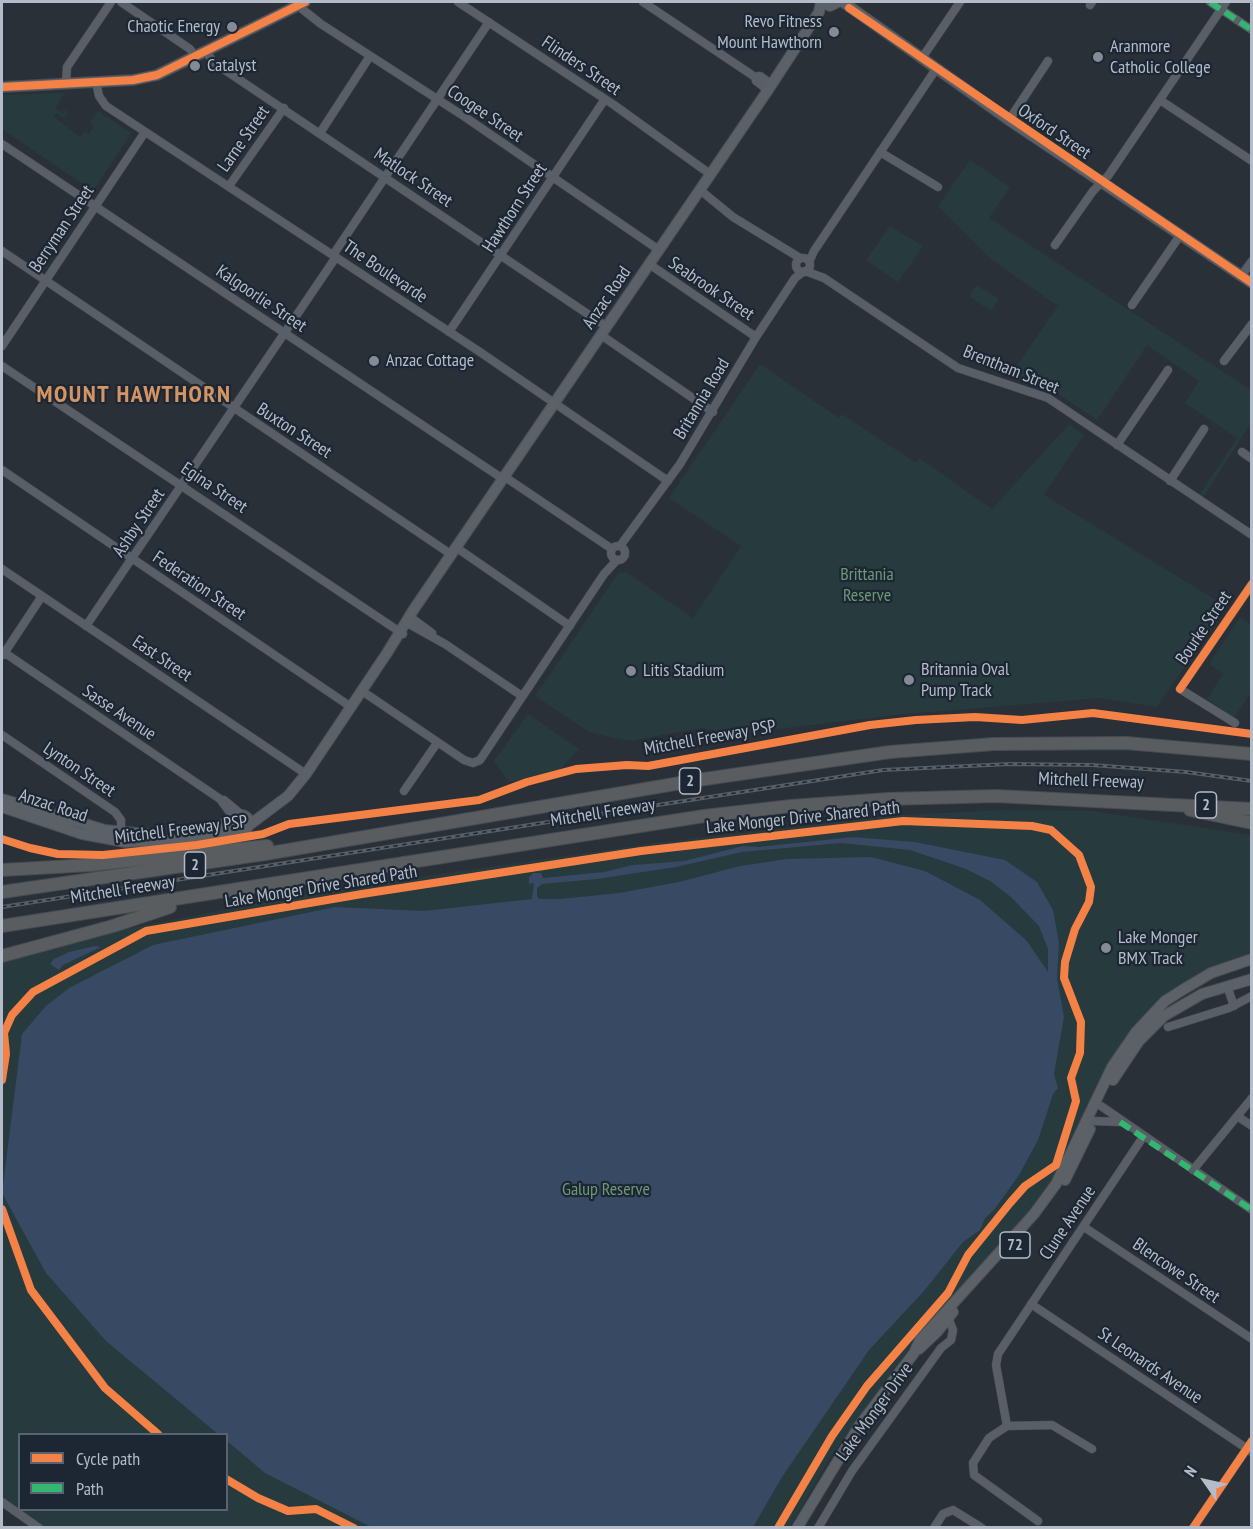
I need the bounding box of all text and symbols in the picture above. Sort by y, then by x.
place label: Revo Fitness Mount Hawthorn [717,11,822,54]
place label: Chaotic Energy [127,16,220,38]
marker: Chaotic Energy [225,20,239,34]
marker: Revo Fitness Mount Hawthorn [827,25,841,39]
street label: Flinders Street [537,32,625,100]
place label: Aranmore Catholic College [1110,36,1211,78]
marker: Aranmore Catholic College [1091,50,1105,64]
place label: Catalyst [207,55,256,77]
marker: Catalyst [188,59,202,73]
street label: Coogee Street [443,81,527,147]
street label: Oxford Street [1014,100,1094,164]
street label: Larne Street [213,102,275,176]
street label: Matlock Street [370,144,456,212]
street label: Hawthorn Street [478,159,552,257]
street label: Berryman Street [25,181,99,277]
street label: The Boulevarde [339,236,431,308]
street label: Seabrook Street [664,252,758,326]
street label: Kalgoorlie Street [212,261,310,337]
street label: Anzac Road [578,263,636,333]
street label: Brentham Street [960,341,1062,399]
place label: Anzac Cottage [386,350,474,372]
marker: Anzac Cottage [367,354,381,368]
street label: Britannia Road [669,354,735,444]
district label: MOUNT HAWTHORN [37,381,231,409]
street label: Buxton Street [252,399,336,463]
street label: Egina Street [177,458,251,518]
street label: Ashby Street [108,485,170,561]
street label: Federation Street [148,547,250,625]
park label: Brittania Reserve [840,564,894,606]
street label: Bourke Street [1171,587,1237,669]
street label: East Street [128,631,196,687]
place label: Britannia Oval Pump Track [921,659,1009,702]
place label: Litis Stadium [643,660,724,682]
marker: Litis Stadium [624,664,638,678]
marker: Britannia Oval Pump Track [902,673,916,687]
street label: Sasse Avenue [78,681,160,745]
street label: Mitchell Freeway PSP [642,716,778,760]
street label: Lynton Street [39,738,119,802]
road number: 2 [680,768,700,794]
street label: Mitchell Freeway [1038,768,1144,794]
street label: Anzac Road [16,785,90,827]
road number: 2 [1196,792,1216,818]
street label: Mitchell Freeway [549,794,657,832]
street label: Lake Monger Drive Shared Path [705,797,901,839]
street label: Mitchell Freeway PSP [113,811,249,849]
road number: 2 [184,852,206,878]
street label: Lake Monger Drive Shared Path [223,861,419,913]
street label: Mitchell Freeway [69,871,177,909]
place label: Lake Monger BMX Track [1118,927,1198,970]
marker: Lake Monger BMX Track [1099,941,1113,955]
park label: Galup Reserve [562,1179,650,1201]
street label: Clune Avenue [1035,1182,1101,1264]
road number: 72 [1000,1232,1030,1258]
street label: Blencowe Street [1128,1234,1224,1308]
street label: St Leonards Avenue [1094,1323,1206,1409]
street label: Lake Monger Drive [832,1359,918,1465]
legend [18,1433,228,1511]
text: Cycle path [76,1447,140,1470]
north arrow [1175,1451,1235,1511]
text: N [1179,1462,1201,1480]
text: Path [76,1477,104,1500]

